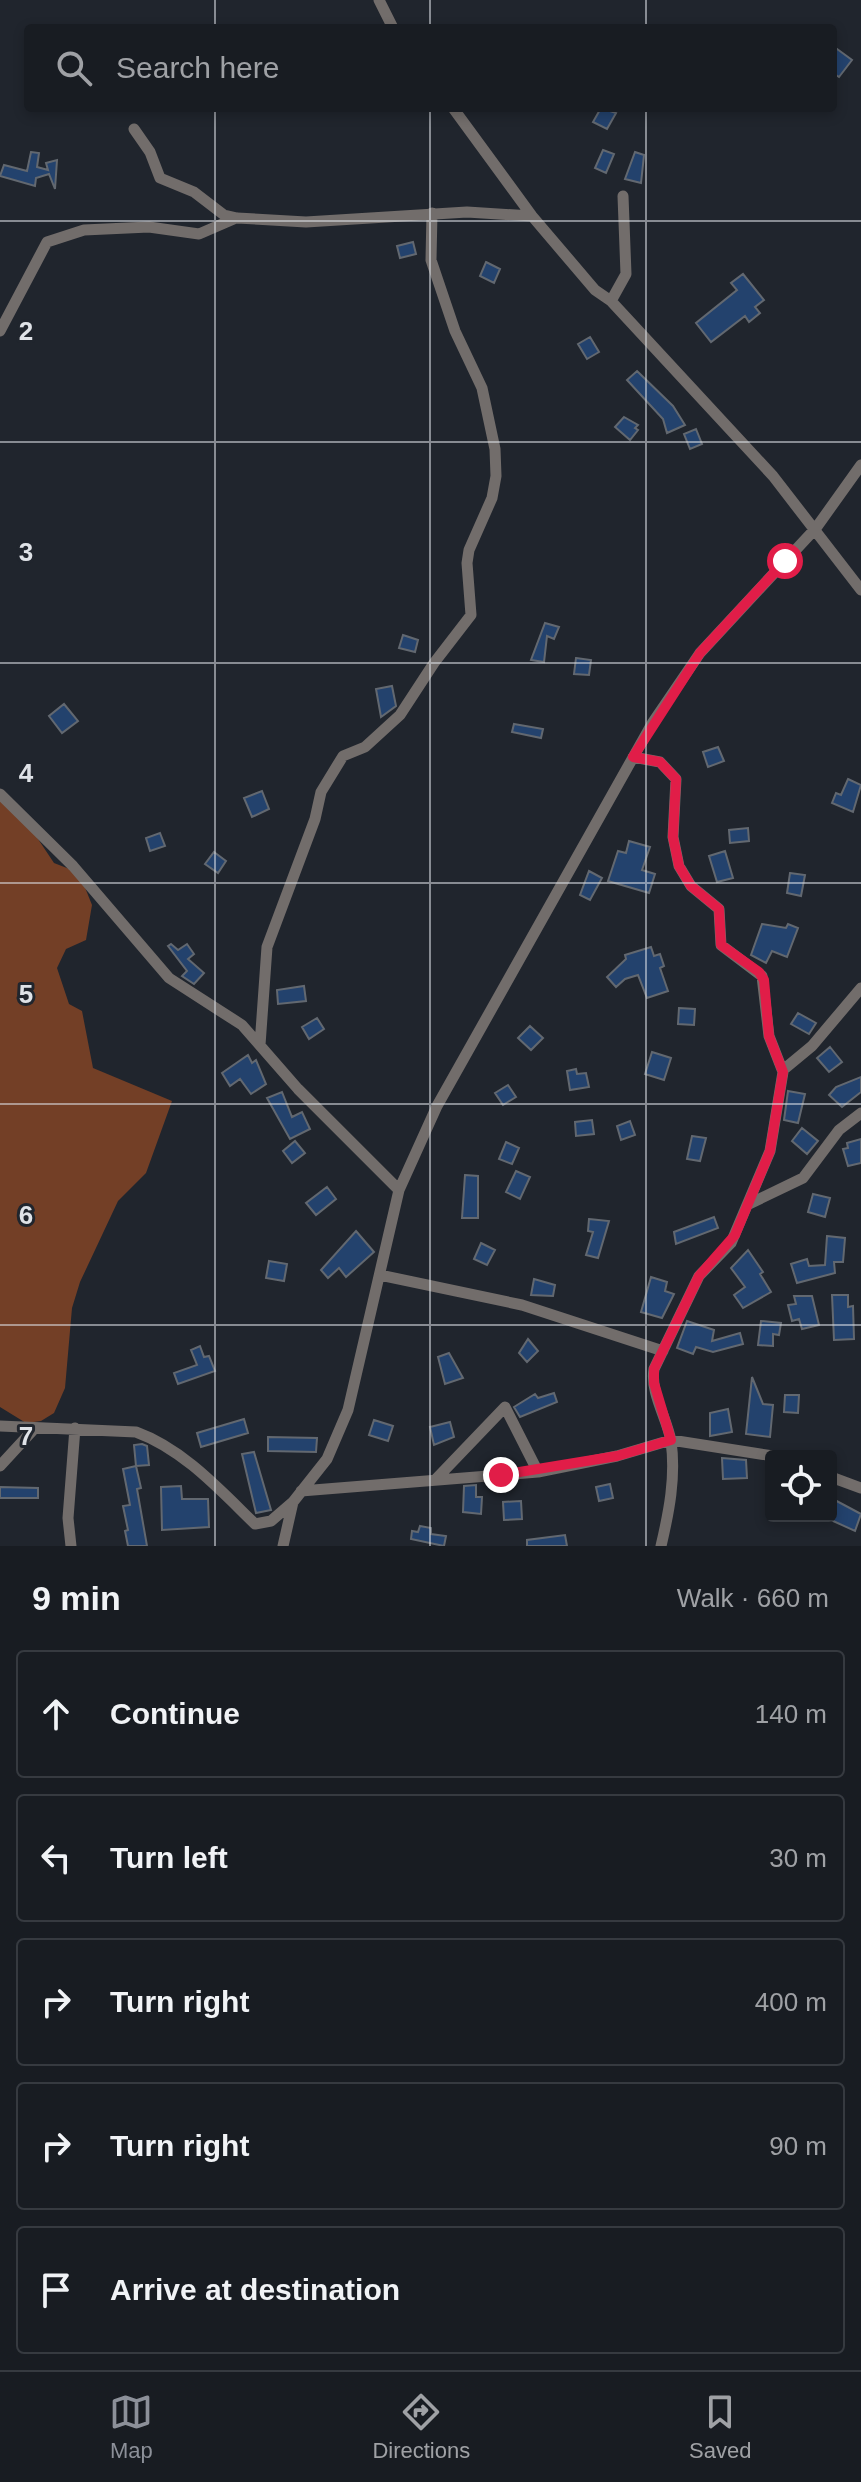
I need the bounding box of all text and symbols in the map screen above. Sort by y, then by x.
search box [24,24,837,112]
icon: search [52,46,96,90]
text: Search here [116,51,279,84]
text: 2 [19,316,33,346]
text: 3 [19,537,33,567]
route start [767,543,803,579]
text: 4 [19,758,34,788]
text: 5 [19,979,33,1009]
text: 6 [19,1200,33,1230]
text: 7 [19,1421,33,1451]
map controls [765,1450,837,1522]
button: locate [765,1450,837,1522]
route end [483,1457,519,1493]
text: 9 min [32,1579,121,1617]
text: Walk · 660 m [677,1583,829,1613]
icon: ahead [34,1692,78,1736]
text: Continue [110,1697,240,1730]
text: 140 m [755,1699,827,1729]
icon: left [34,1836,78,1880]
text: Turn left [110,1841,228,1874]
text: 30 m [769,1843,827,1873]
icon: right [34,1980,78,2024]
text: Turn right [110,1985,249,2018]
text: 400 m [755,1987,827,2017]
icon: right [34,2124,78,2168]
text: Turn right [110,2129,249,2162]
text: 90 m [769,2131,827,2161]
icon: arrive [34,2268,78,2312]
text: Arrive at destination [110,2273,400,2306]
tab: Map [109,2390,153,2464]
tab: Directions [372,2390,470,2464]
tab: Saved [689,2390,752,2464]

